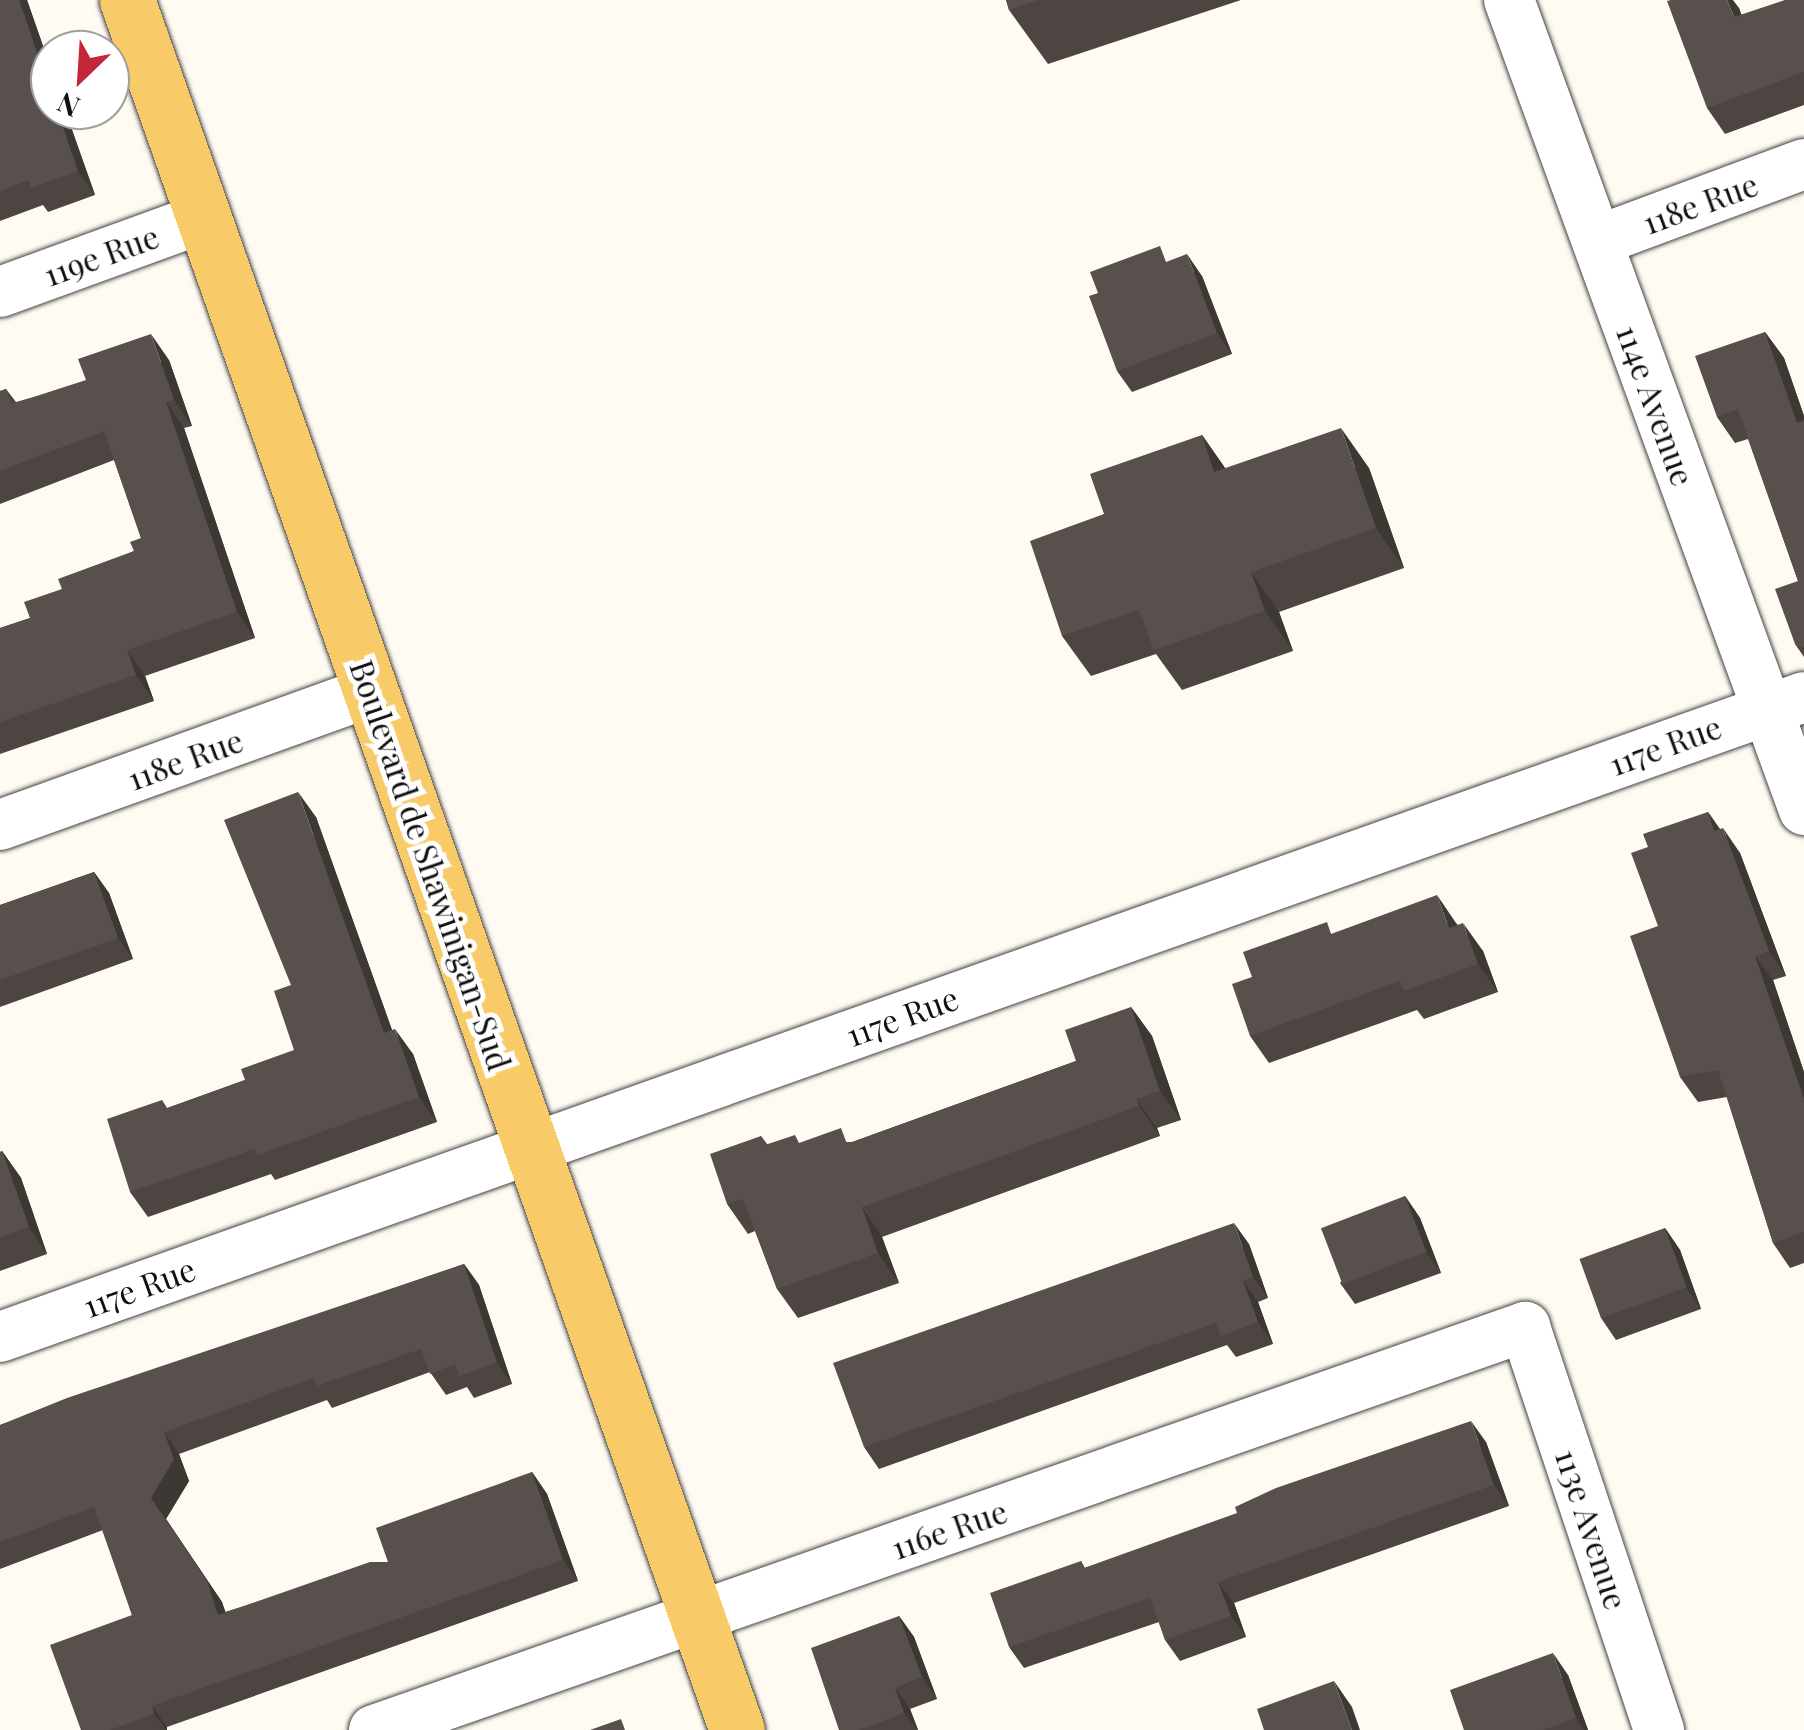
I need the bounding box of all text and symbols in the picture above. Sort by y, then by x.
north arrow [30,30,130,130]
text: N [51,85,85,127]
street label: 118e Rue [1637,164,1763,242]
street label: 119e Rue [38,216,164,294]
street label: 114e Avenue [1609,319,1703,491]
street label: Boulevard de Shawinigan-Sud [343,655,519,1075]
street label: 117e Rue [1604,707,1726,783]
street label: 118e Rue [122,720,248,798]
street label: 117e Rue [841,978,963,1054]
street label: 117e Rue [78,1249,200,1325]
street label: 113e Avenue [1548,1443,1636,1615]
street label: 116e Rue [886,1491,1012,1567]

